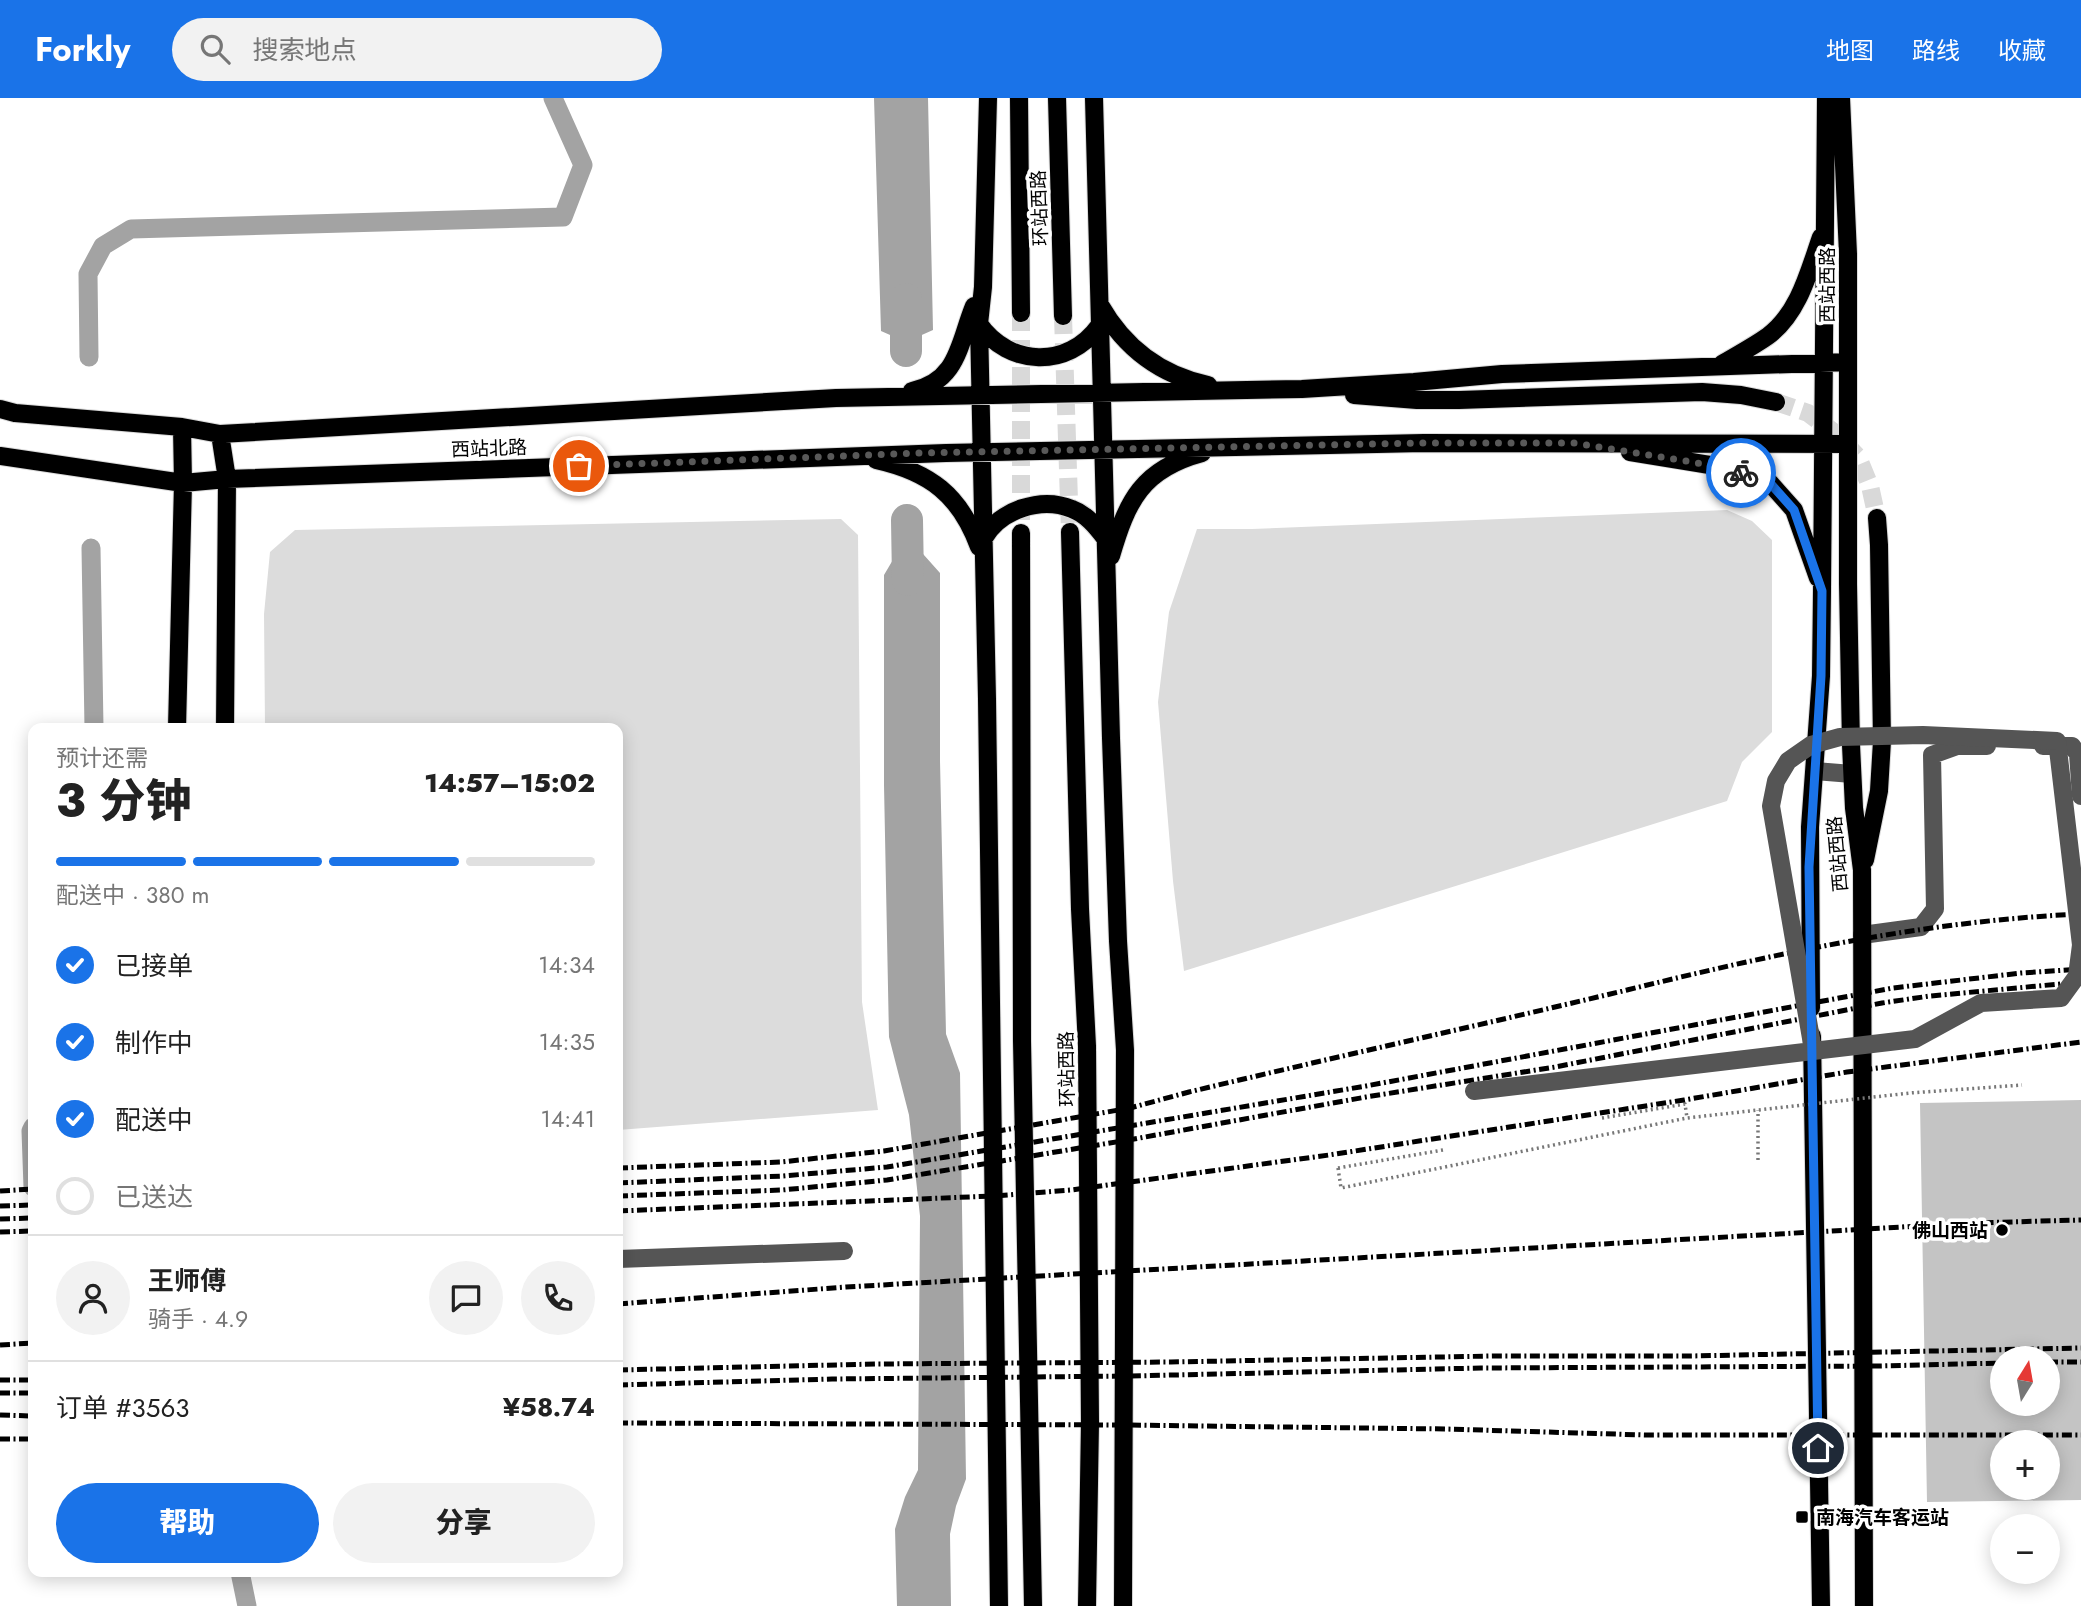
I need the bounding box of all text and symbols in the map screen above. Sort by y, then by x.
search box [172,18,662,81]
text: Forkly [35,26,130,73]
icon: search [196,30,234,68]
text: 搜索地点 [252,31,356,69]
text: 地图 [1826,33,1874,68]
text: 路线 [1912,33,1960,68]
text: 收藏 [1998,33,2046,68]
street label: 环站西路 [1025,170,1054,246]
street label: 西站西路 [1814,247,1841,323]
street label: 西站北路 [451,434,527,463]
pin [549,436,609,496]
courier [1706,438,1776,508]
icon: bag [560,447,598,485]
icon: bike [1722,454,1760,492]
text: 预计还需 [56,741,148,775]
text: 14:57–15:02 [424,764,595,802]
text: 3 分钟 [56,768,191,834]
street label: 西站西路 [1821,815,1854,893]
text: 配送中 · 380 m [56,878,209,912]
icon: check [56,946,94,984]
text: 已接单 [115,947,193,985]
text: 14:34 [538,948,595,982]
icon: check [56,1023,94,1061]
text: 制作中 [115,1024,193,1062]
text: 14:35 [539,1025,595,1059]
street label: 环站西路 [1052,1031,1081,1107]
icon: check [56,1100,94,1138]
text: 配送中 [115,1101,193,1139]
text: 14:41 [541,1102,595,1136]
text: 已送达 [115,1178,193,1216]
place label: 佛山西站 [1912,1217,1988,1244]
marker: 佛山西站 [1994,1222,2010,1238]
button: person [56,1261,130,1335]
button: chat [429,1261,503,1335]
button: phone [521,1261,595,1335]
text: 王师傅 [148,1262,226,1300]
text: 骑手 · 4.9 [148,1302,248,1336]
north arrow [1990,1346,2060,1416]
map controls [1990,1346,2060,1584]
text: ¥58.74 [503,1388,595,1426]
text: 订单 #3563 [56,1389,190,1427]
pin [1788,1418,1848,1478]
icon: home [1799,1429,1837,1467]
button: + [1990,1430,2060,1500]
button: 帮助 [56,1483,319,1563]
button: 分享 [333,1483,595,1563]
place label: 南海汽车客运站 [1816,1504,1949,1531]
marker: 南海汽车客运站 [1794,1509,1810,1525]
button: − [1990,1514,2060,1584]

